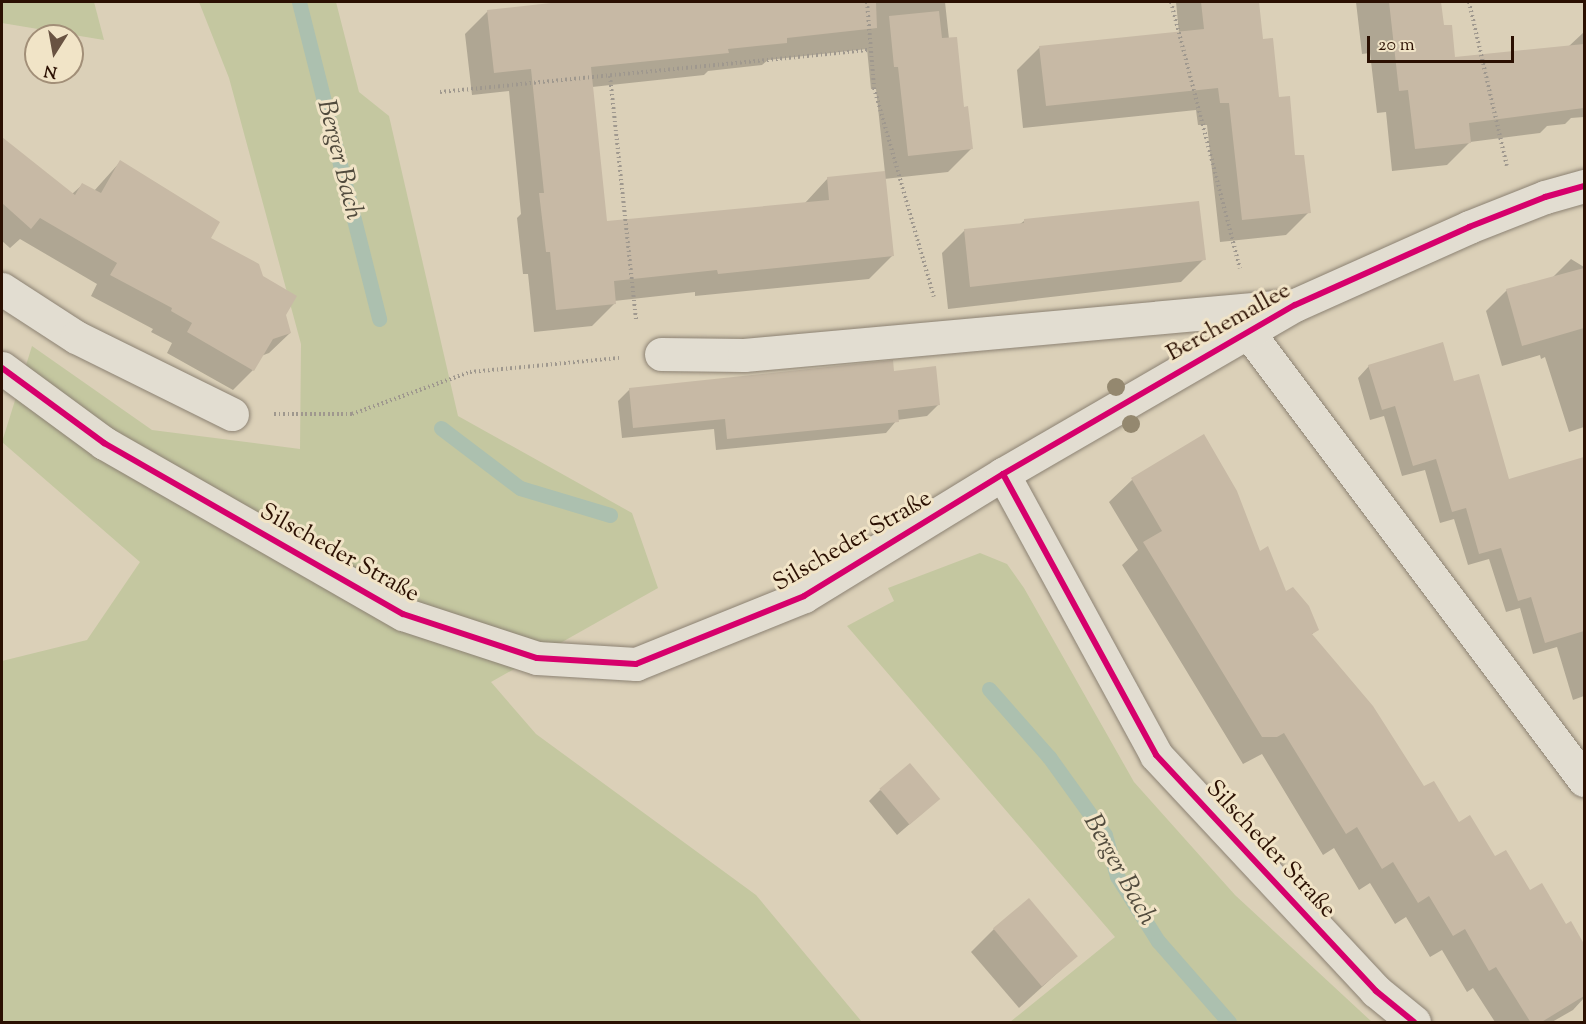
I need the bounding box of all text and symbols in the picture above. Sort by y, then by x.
north arrow [24,24,84,84]
scale bar [1370,24,1517,62]
text: 20 m [1378,33,1415,59]
text: N [42,58,59,83]
water label: Berger Bach [309,97,369,223]
street label: Berchemallee [1162,277,1296,369]
street label: Silscheder Straße [769,485,937,599]
street label: Silscheder Straße [254,498,424,610]
street label: Silscheder Straße [1199,775,1341,925]
water label: Berger Bach [1076,809,1162,931]

